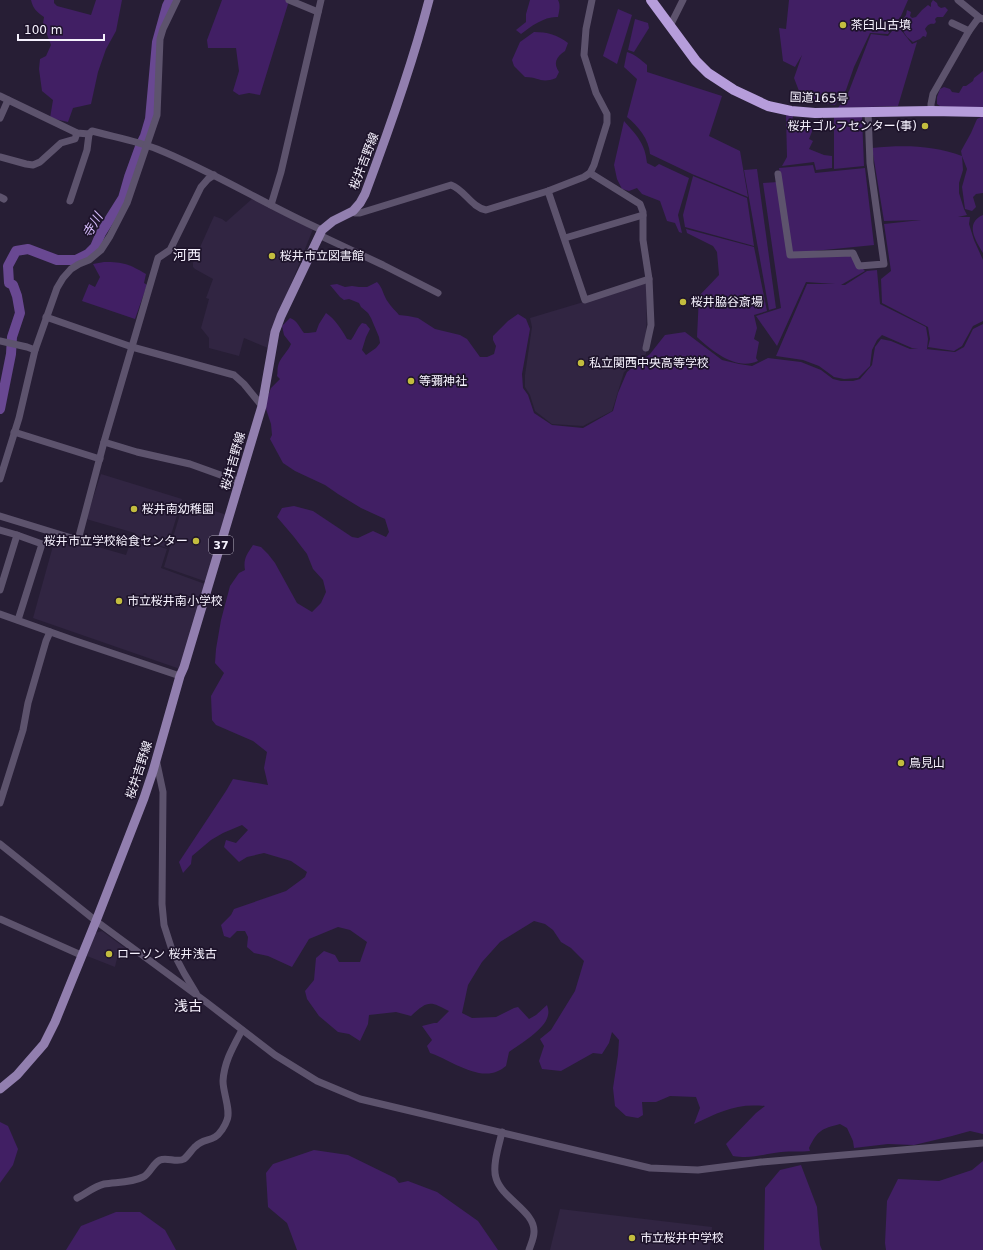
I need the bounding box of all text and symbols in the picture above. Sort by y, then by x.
scale bar [18,16,104,42]
place label: 茶臼山古墳 [851,18,911,32]
marker: 茶臼山古墳 [838,20,848,30]
text: 100 m [24,23,62,37]
street label: 国道165号 [789,90,849,106]
place label: 桜井ゴルフセンター(事) [788,119,917,133]
marker: 桜井ゴルフセンター(事) [920,121,930,131]
street label: 桜井吉野線 [347,130,381,192]
water label: 寺川 [79,209,107,240]
district label: 河西 [173,247,201,263]
place label: 桜井市立図書館 [280,249,364,263]
marker: 桜井市立図書館 [267,251,277,261]
place label: 桜井脇谷斎場 [691,295,763,309]
marker: 桜井脇谷斎場 [678,297,688,307]
place label: 私立関西中央高等学校 [589,356,709,370]
marker: 私立関西中央高等学校 [576,358,586,368]
place label: 等彌神社 [419,374,467,388]
marker: 等彌神社 [406,376,416,386]
street label: 桜井吉野線 [218,430,248,492]
place label: 桜井南幼稚園 [142,502,214,516]
marker: 桜井南幼稚園 [129,504,139,514]
place label: 桜井市立学校給食センター [44,534,188,548]
marker: 桜井市立学校給食センター [191,536,201,546]
road number: 37 [209,536,233,554]
place label: 市立桜井南小学校 [127,594,223,608]
marker: 市立桜井南小学校 [114,596,124,606]
street label: 桜井吉野線 [123,739,155,801]
place label: 鳥見山 [909,756,945,770]
marker: 鳥見山 [896,758,906,768]
place label: ローソン 桜井浅古 [117,947,217,961]
marker: ローソン 桜井浅古 [104,949,114,959]
district label: 浅古 [174,998,202,1014]
place label: 市立桜井中学校 [640,1231,724,1245]
marker: 市立桜井中学校 [627,1233,637,1243]

